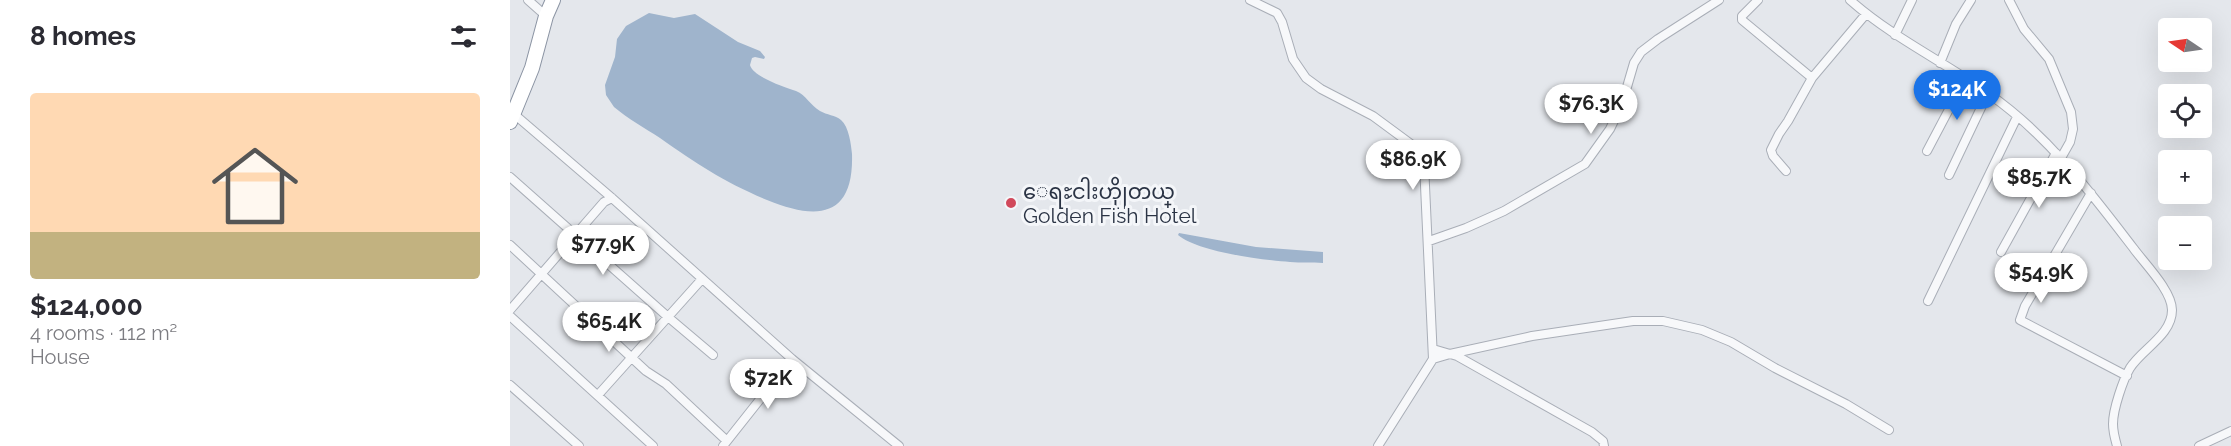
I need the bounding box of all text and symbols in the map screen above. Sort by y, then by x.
north arrow [2158,18,2212,72]
map controls [2158,18,2212,270]
icon: filters [447,20,480,53]
text: 8 homes [30,21,136,51]
pin: $124K [1915,70,1999,121]
text: $124K [1928,77,1986,101]
pin: $76.3K [1542,84,1640,135]
button: locate [2158,84,2212,138]
text: $76.3K [1558,91,1624,115]
icon: home [201,132,309,240]
pin: $86.9K [1364,140,1462,191]
text: $86.9K [1380,147,1446,171]
button: + [2158,150,2212,204]
pin: $85.7K [1990,158,2088,209]
text: $85.7K [2007,165,2071,189]
place label: ေရႊငါးဟိုုတယ္ Golden Fish Hotel [1023,176,1197,228]
marker: ေရႊငါးဟိုုတယ္ Golden Fish Hotel [1004,196,1018,210]
button: − [2158,216,2212,270]
pin: $77.9K [554,225,652,276]
text: $77.9K [571,232,635,256]
pin: $54.9K [1992,253,2090,304]
text: $54.9K [2009,260,2073,284]
text: $124,000 [30,291,143,321]
pin: $65.4K [560,302,658,353]
text: $65.4K [576,309,642,333]
text: 4 rooms · 112 m² [30,321,177,345]
text: House [30,345,90,369]
pin: $72K [732,359,804,410]
text: $72K [744,366,792,390]

